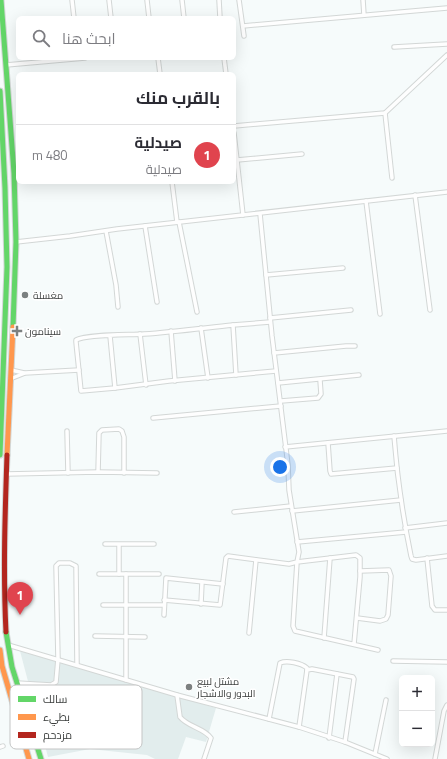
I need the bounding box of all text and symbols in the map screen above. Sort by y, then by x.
search box [16,16,236,60]
icon: search [30,27,52,49]
text: ابحث هنا [62,27,115,50]
text: بالقرب منك [136,85,220,111]
text: صيدلية [134,131,182,154]
text: 480 m [32,145,68,165]
text: 1 [203,145,211,165]
text: صيدلية [146,159,182,179]
place label: مغسلة [33,288,63,303]
marker: مغسلة [20,290,30,300]
place label: سينامون [25,324,61,339]
marker: سينامون [12,326,22,336]
your location [270,457,290,477]
pin: 1 [7,582,33,615]
place label: مشتل لبيع البدور والاشجار [196,674,255,701]
map controls [399,675,435,747]
button: + [399,675,435,711]
marker: مشتل لبيع البدور والاشجار [184,682,194,692]
legend [10,685,142,749]
text: سالك [43,691,67,707]
text: بطيء [43,709,70,726]
button: − [399,711,435,747]
text: مزدحم [43,727,72,743]

